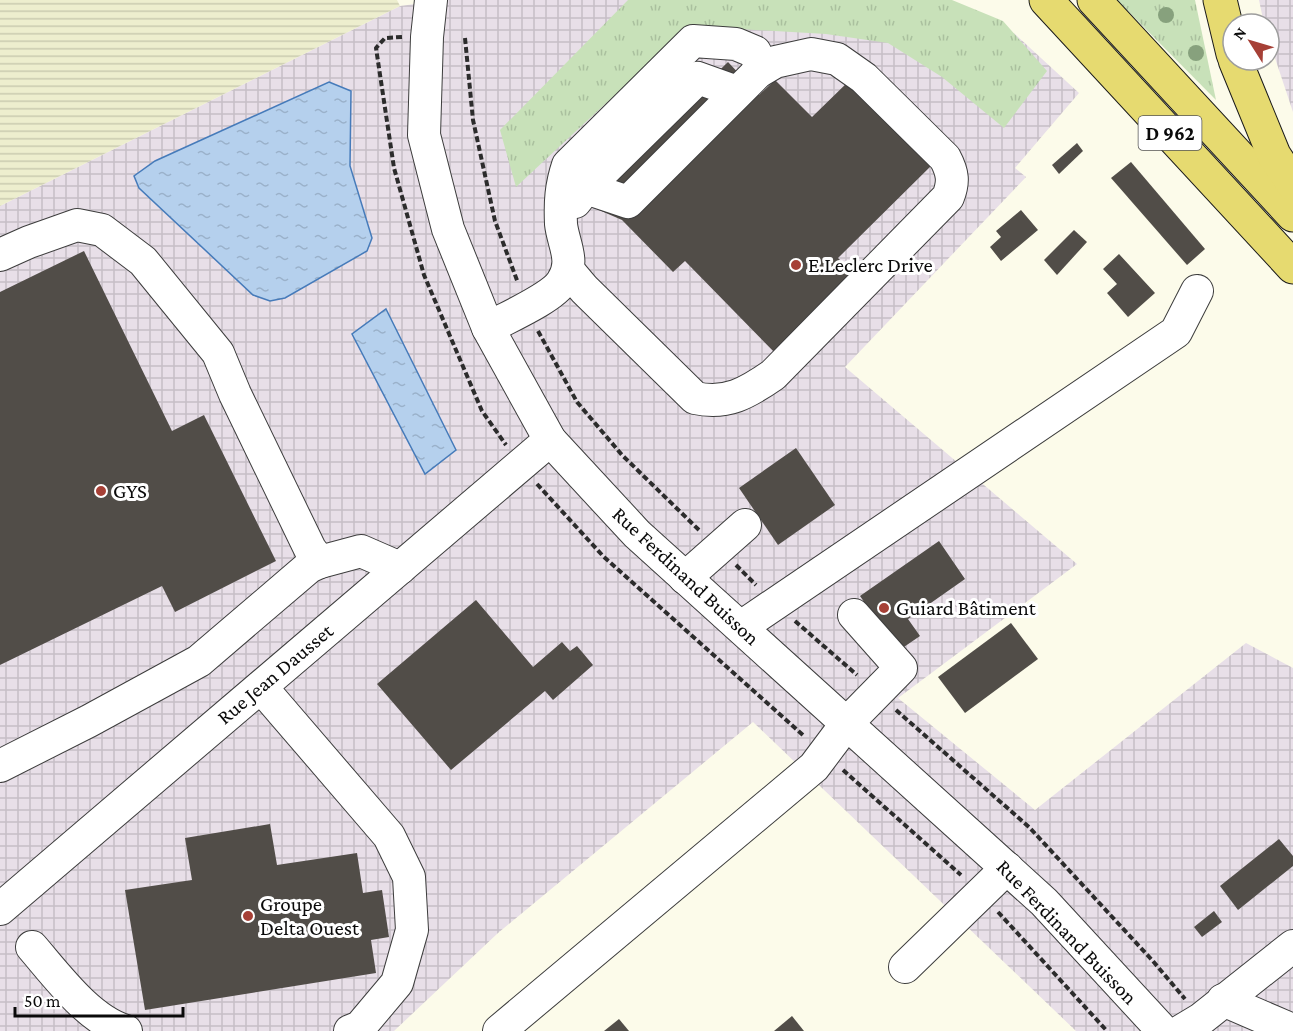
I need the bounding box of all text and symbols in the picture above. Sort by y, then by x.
north arrow [1221,12,1281,72]
text: N [1229,24,1250,43]
road number: D 962 [1138,116,1202,150]
place label: E.Leclerc Drive [808,253,933,277]
marker: E.Leclerc Drive [789,258,803,272]
place label: GYS [113,479,147,503]
marker: GYS [94,484,108,498]
street label: Rue Ferdinand Buisson [608,502,764,650]
place label: Guiard Bâtiment [896,596,1037,620]
marker: Guiard Bâtiment [877,601,891,615]
street label: Rue Jean Dausset [212,618,339,729]
street label: Rue Ferdinand Buisson [992,855,1142,1009]
place label: Groupe Delta Ouest [260,892,360,940]
marker: Groupe Delta Ouest [241,909,255,923]
scale bar [15,980,183,1018]
text: 50 m [24,991,61,1011]

